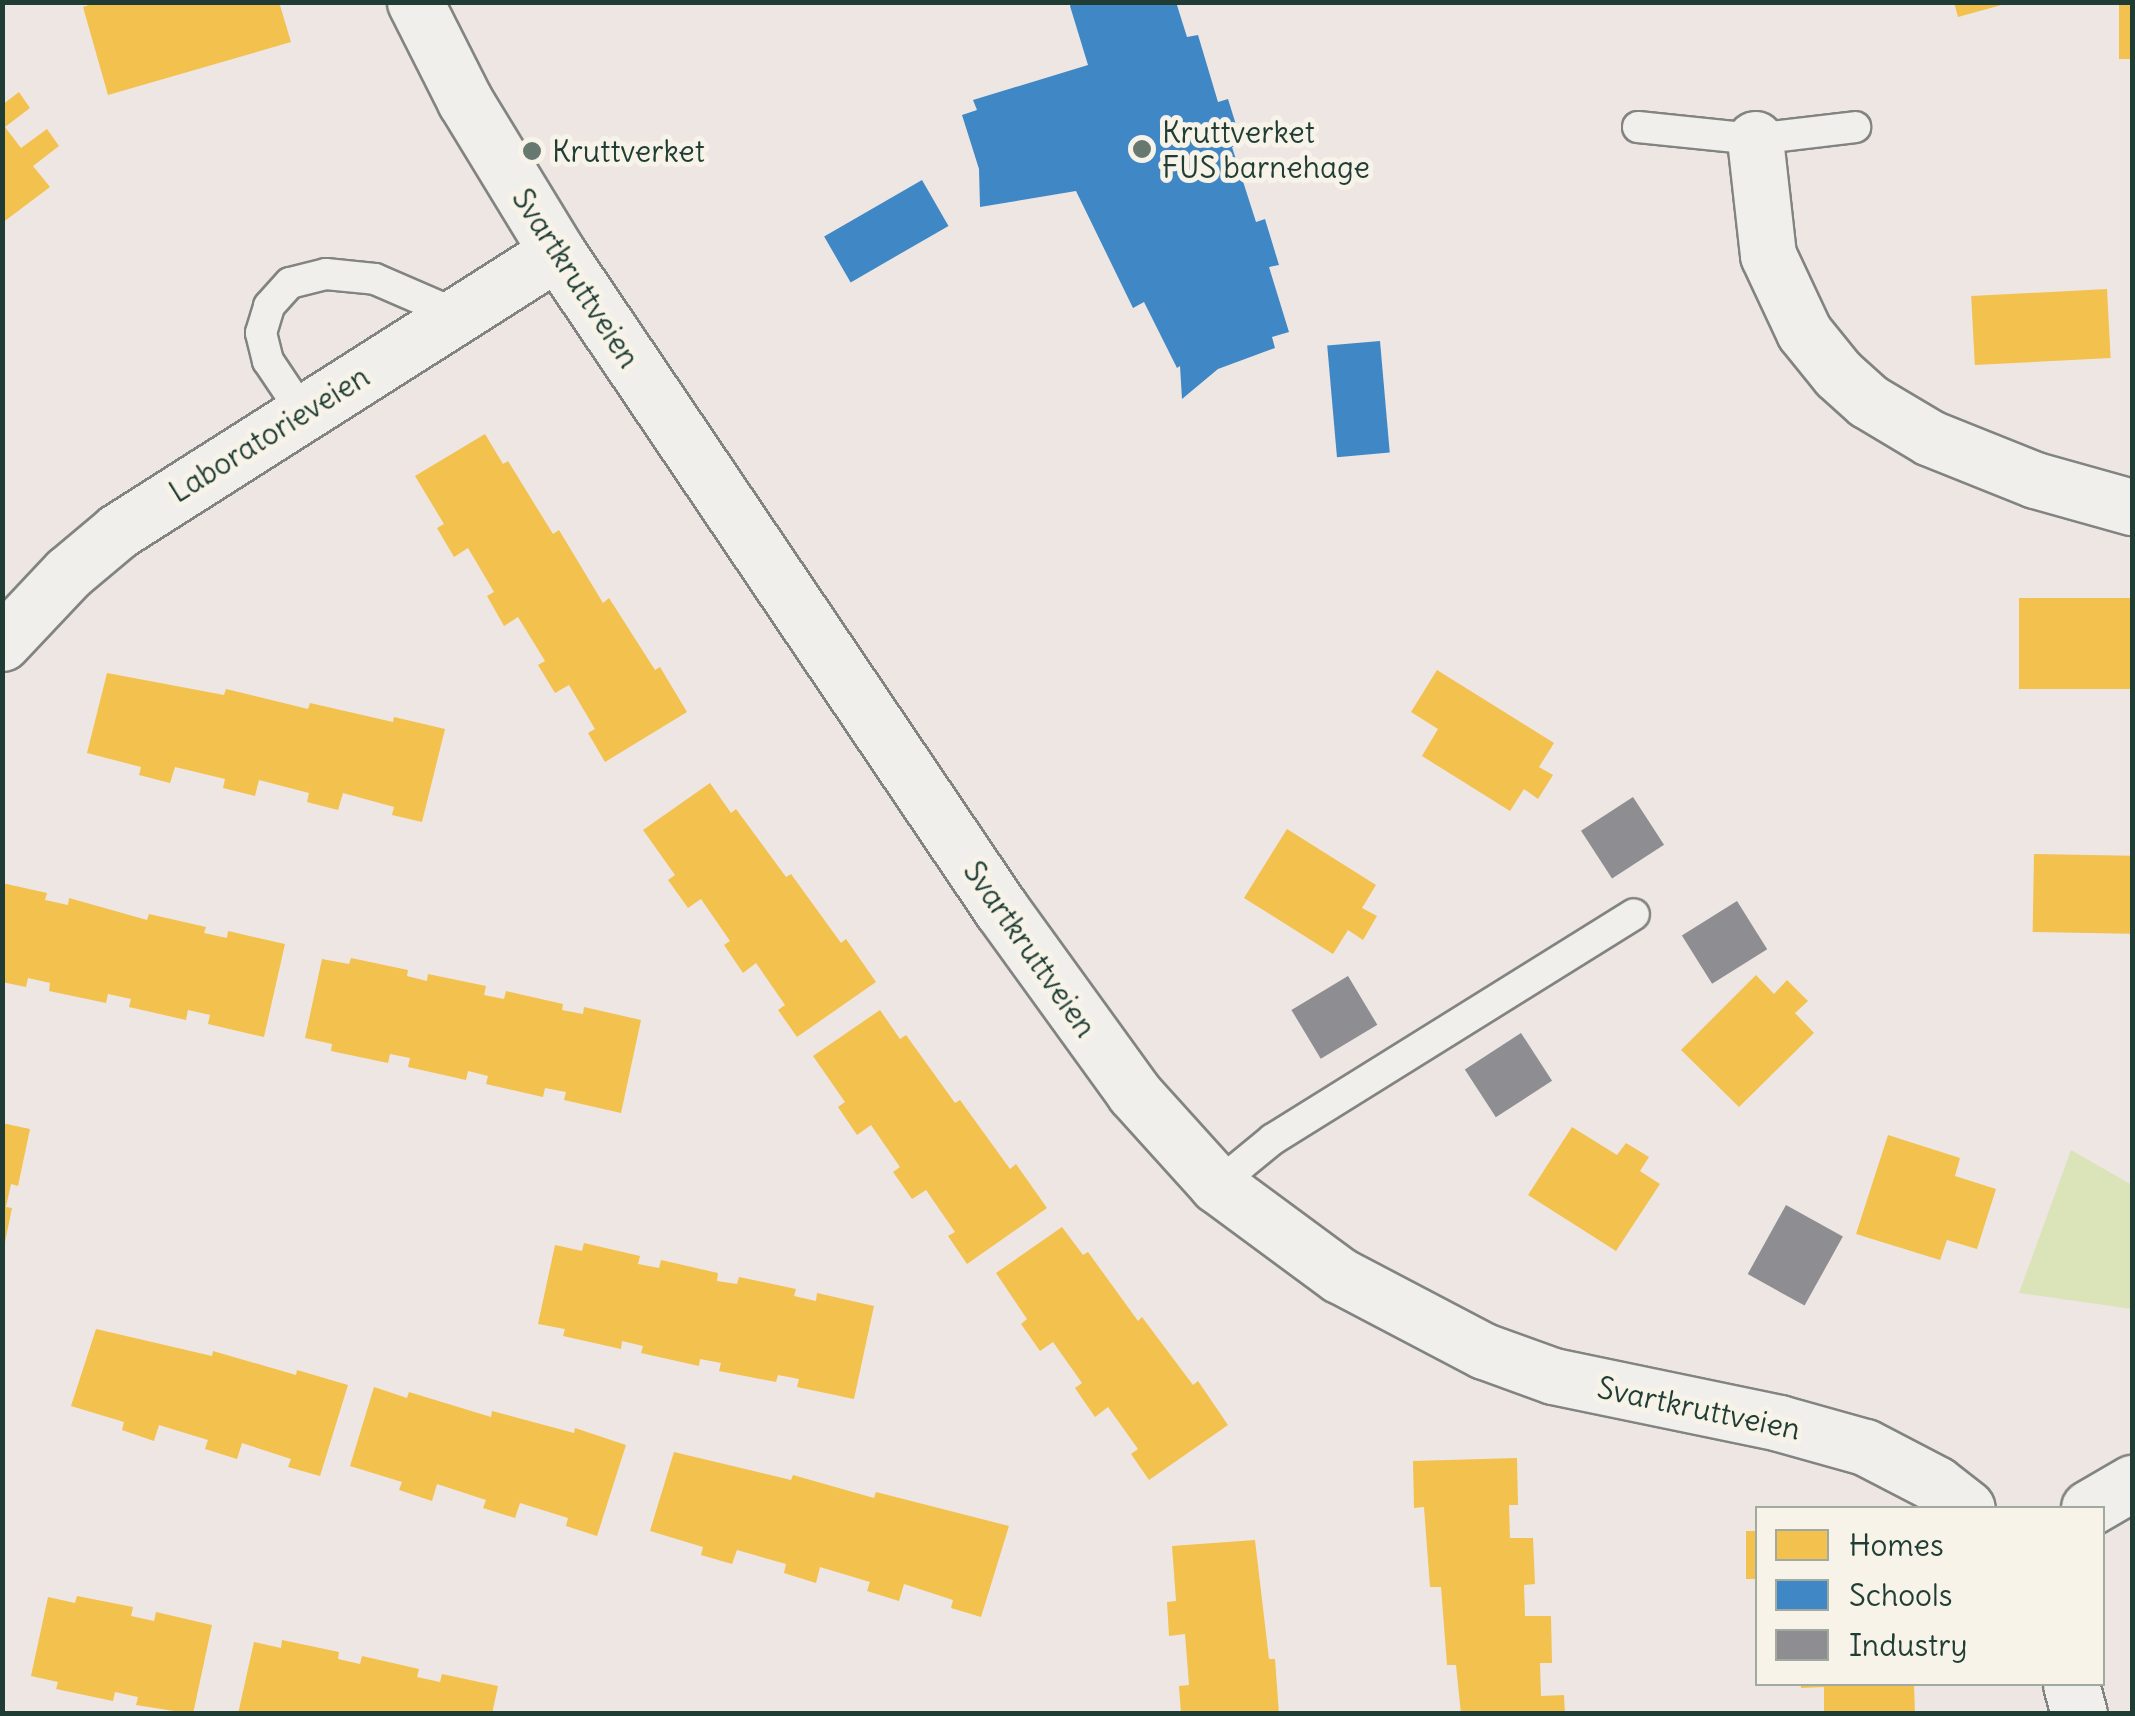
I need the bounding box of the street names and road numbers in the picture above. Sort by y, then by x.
street label: Svartkruttveien [505,182,647,374]
street label: Laboratorieveien [162,358,376,510]
street label: Svartkruttveien [956,854,1104,1044]
street label: Svartkruttveien [1594,1369,1804,1447]

